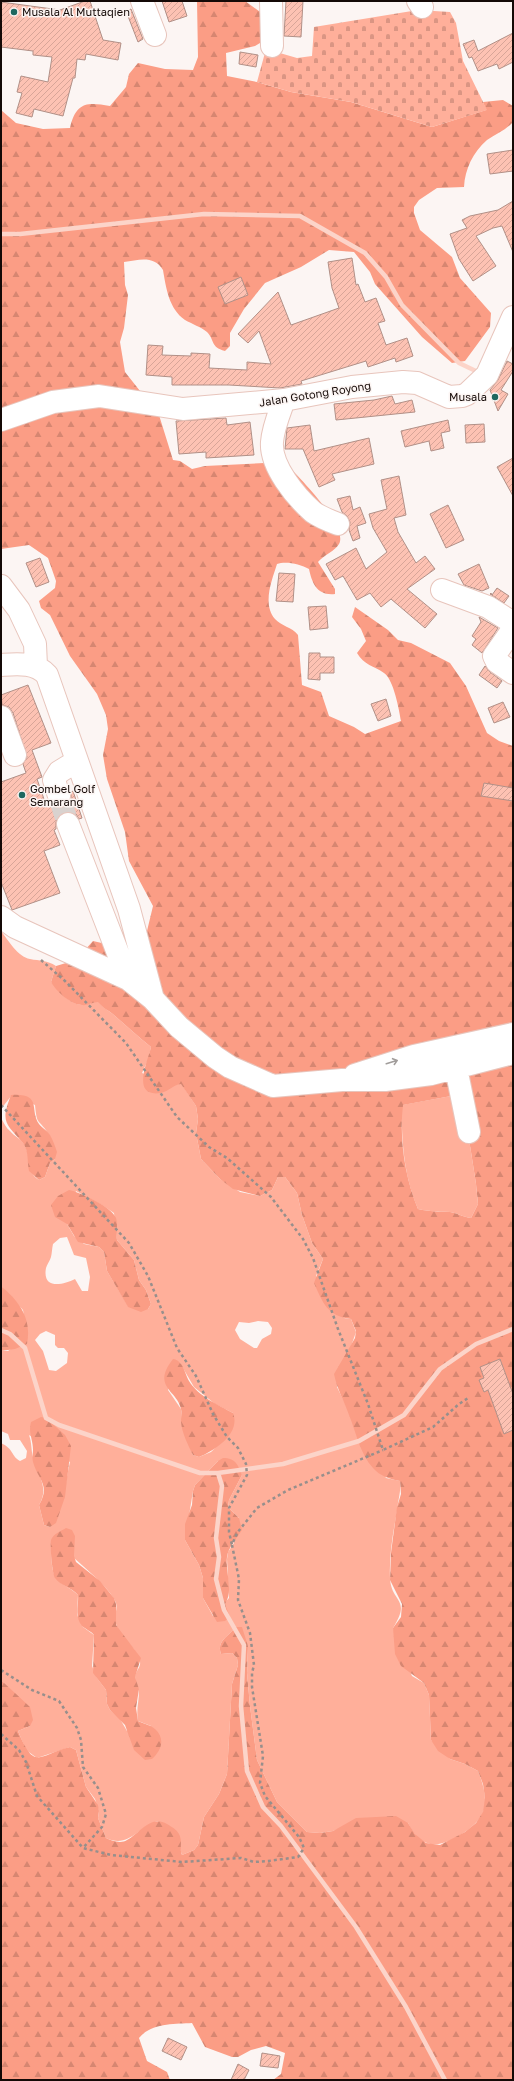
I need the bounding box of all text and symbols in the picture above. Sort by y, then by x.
place label: Musala Al Muttaqien [22,5,130,18]
marker: Musala Al Muttaqien [9,7,19,17]
street label: Jalan Gotong Royong [258,378,372,409]
place label: Musala [449,390,487,403]
marker: Musala [490,392,500,402]
place label: Gombel Golf Semarang [30,782,95,808]
marker: Gombel Golf Semarang [17,790,27,800]
one-way arrow [386,1058,399,1065]

